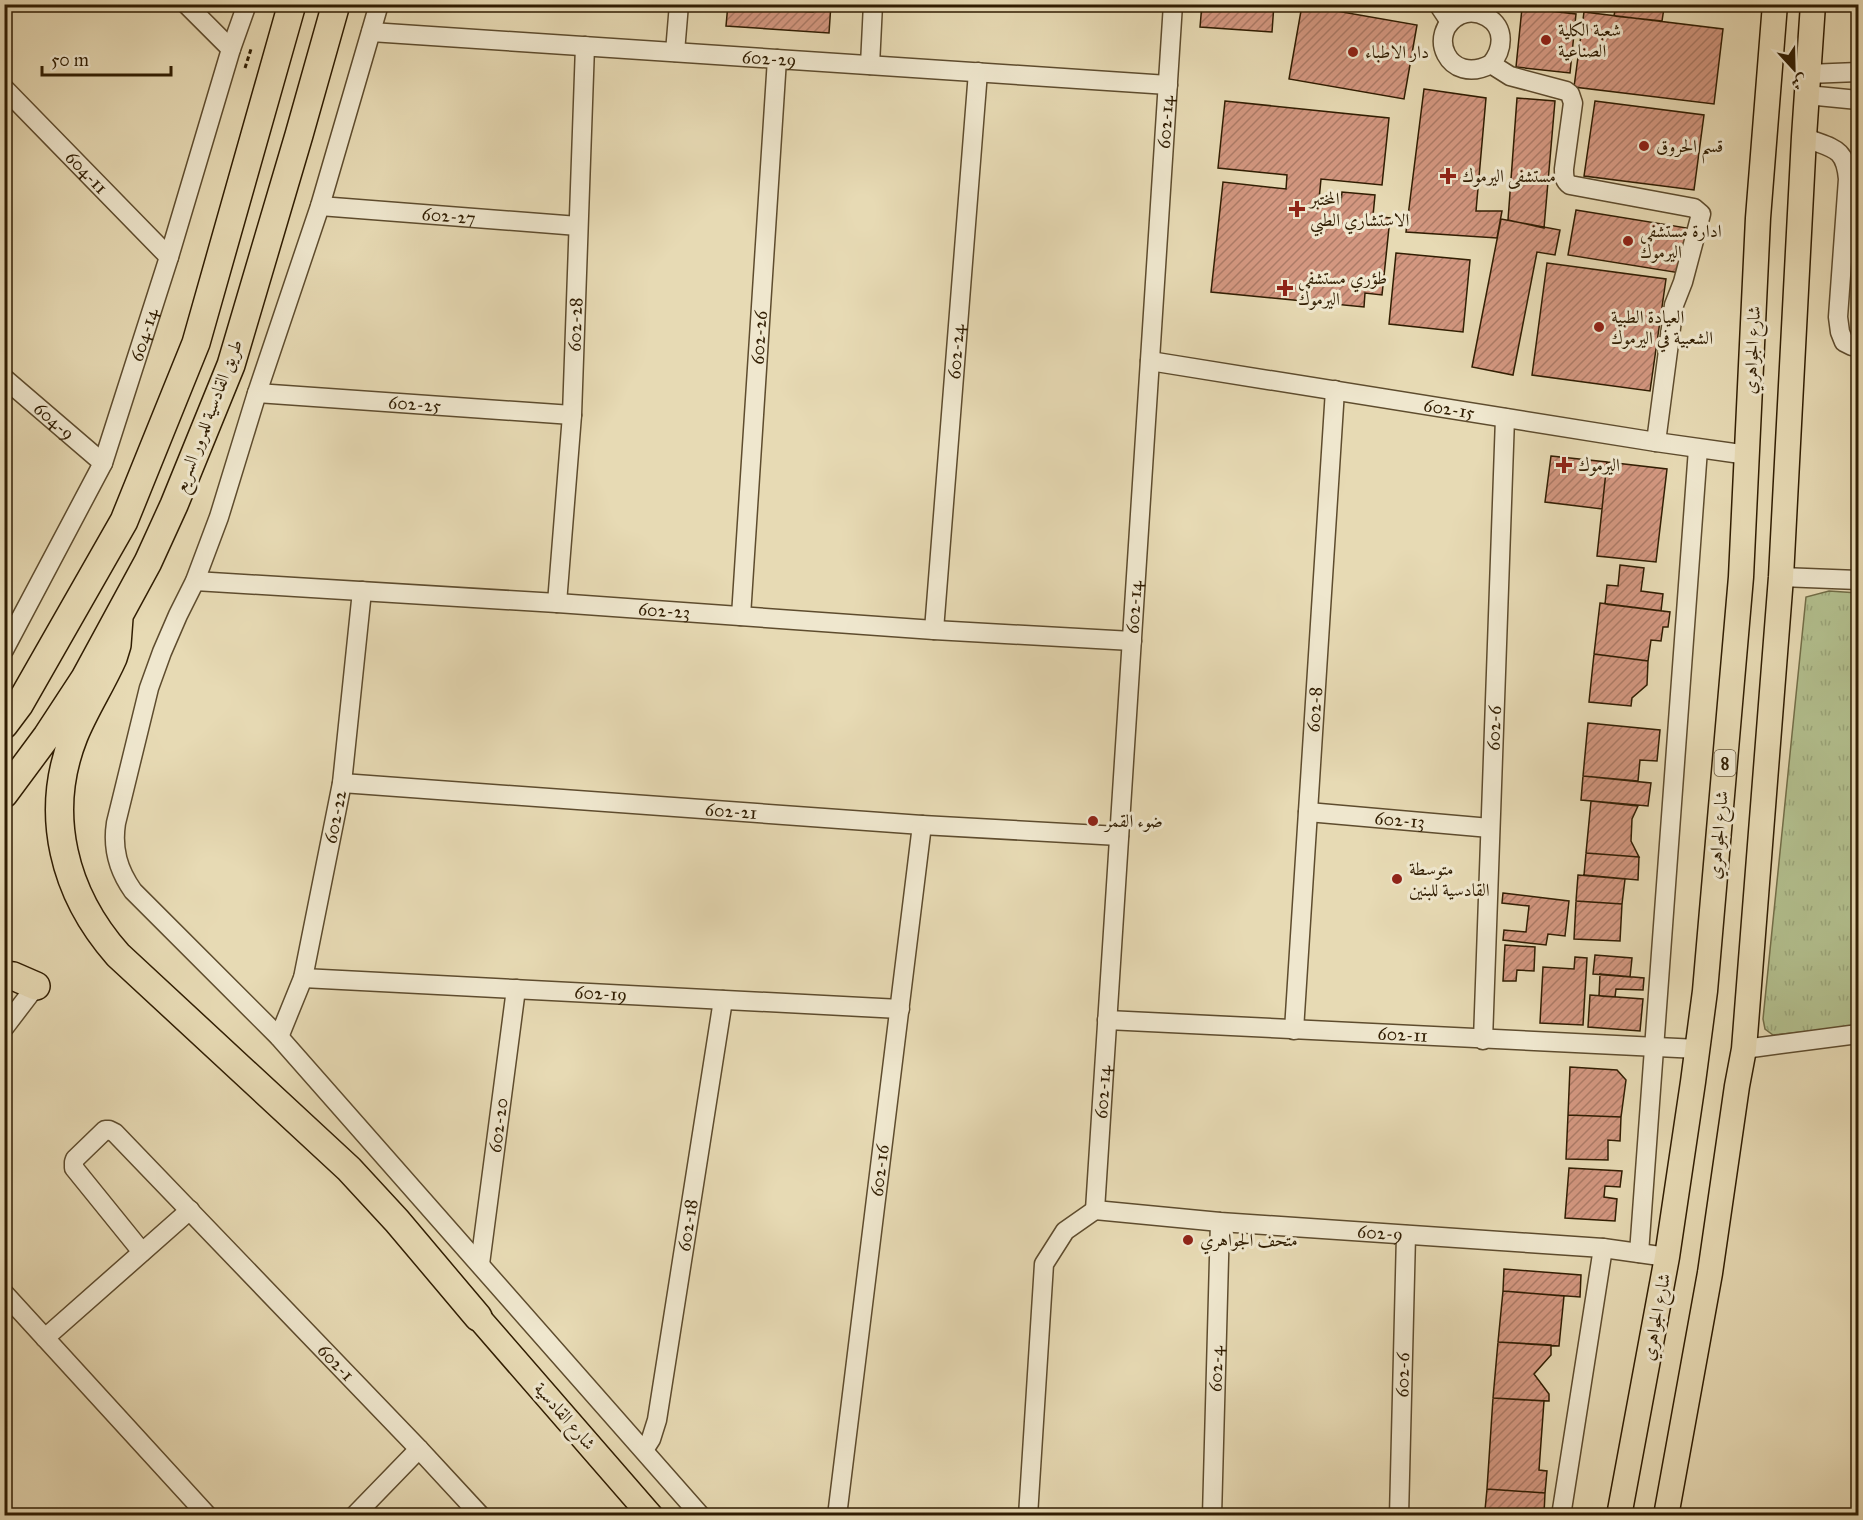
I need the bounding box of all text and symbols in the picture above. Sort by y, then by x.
place label: شعبة الكلية الصناعية [1558,19,1621,62]
marker: شعبة الكلية الصناعية [1539,33,1553,47]
scale bar [42,39,171,77]
north arrow [1764,39,1824,99]
place label: دار الاطباء [1365,41,1429,63]
marker: دار الاطباء [1346,45,1360,59]
street label: 602-29 [741,46,797,71]
text: 50 m [51,49,89,71]
text: ش [1789,71,1810,94]
street label: 602-14 [1153,94,1178,150]
place label: قسم الحروق [1656,135,1723,164]
marker: قسم الحروق [1637,139,1651,153]
street label: 604-11 [61,146,112,199]
place label: مستشفى اليرموك [1462,165,1556,189]
marker: مستشفى اليرموك [1439,167,1457,185]
place label: المختبر الاستشاري الطبي [1308,188,1409,237]
marker: المختبر الاستشاري الطبي [1288,200,1306,218]
street label: 602-27 [421,203,476,229]
place label: ادارة مستشفى اليرموك [1640,220,1722,263]
marker: ادارة مستشفى اليرموك [1621,234,1635,248]
place label: طؤري مستشفى اليرموك [1298,267,1387,310]
marker: طؤري مستشفى اليرموك [1276,279,1294,297]
street label: 602-28 [563,297,587,352]
street label: 604-14 [125,305,163,364]
street label: شارع الجواهري [1739,305,1769,395]
place label: العيادة الطبية الشعبية في اليرموك [1611,306,1713,353]
street label: 602-26 [746,309,772,365]
marker: العيادة الطبية الشعبية في اليرموك [1592,320,1606,334]
street label: 602-24 [943,323,969,380]
street label: طريق القادسية للمرور السريع [169,336,252,498]
street label: 602-25 [387,391,443,417]
street label: 602-15 [1422,394,1477,424]
street label: 604-9 [29,397,79,445]
place label: اليرموك [1578,454,1620,476]
marker: اليرموك [1555,456,1573,474]
street label: 602-14 [1121,579,1147,634]
street label: 602-23 [637,598,691,624]
street label: 602-8 [1302,686,1327,733]
street label: 602-6 [1482,704,1506,751]
road number: 8 [1714,750,1736,776]
street label: 602-22 [319,788,351,845]
street label: شارع الجواهري [1703,790,1737,880]
street label: 602-21 [704,798,758,824]
street label: 602-13 [1374,807,1426,833]
place label: ضوء القمر [1103,810,1163,833]
marker: ضوء القمر [1086,814,1100,828]
place label: متوسطة القادسية للبنين [1409,858,1490,901]
marker: متوسطة القادسية للبنين [1390,872,1404,886]
street label: 602-19 [574,981,627,1006]
street label: 602-11 [1377,1022,1428,1047]
street label: 602-14 [1090,1064,1115,1119]
street label: 602-20 [484,1096,513,1154]
street label: 602-16 [865,1143,894,1198]
street label: 602-18 [673,1198,703,1253]
street label: 602-9 [1357,1220,1404,1245]
place label: متحف الجواهري [1200,1229,1298,1255]
marker: متحف الجواهري [1181,1233,1195,1247]
street label: شارع الجواهري [1637,1271,1679,1363]
street label: 602-1 [313,1339,359,1386]
street label: 602-4 [1204,1345,1228,1392]
street label: 602-6 [1391,1351,1414,1398]
street label: شارع القادسية [527,1378,600,1457]

